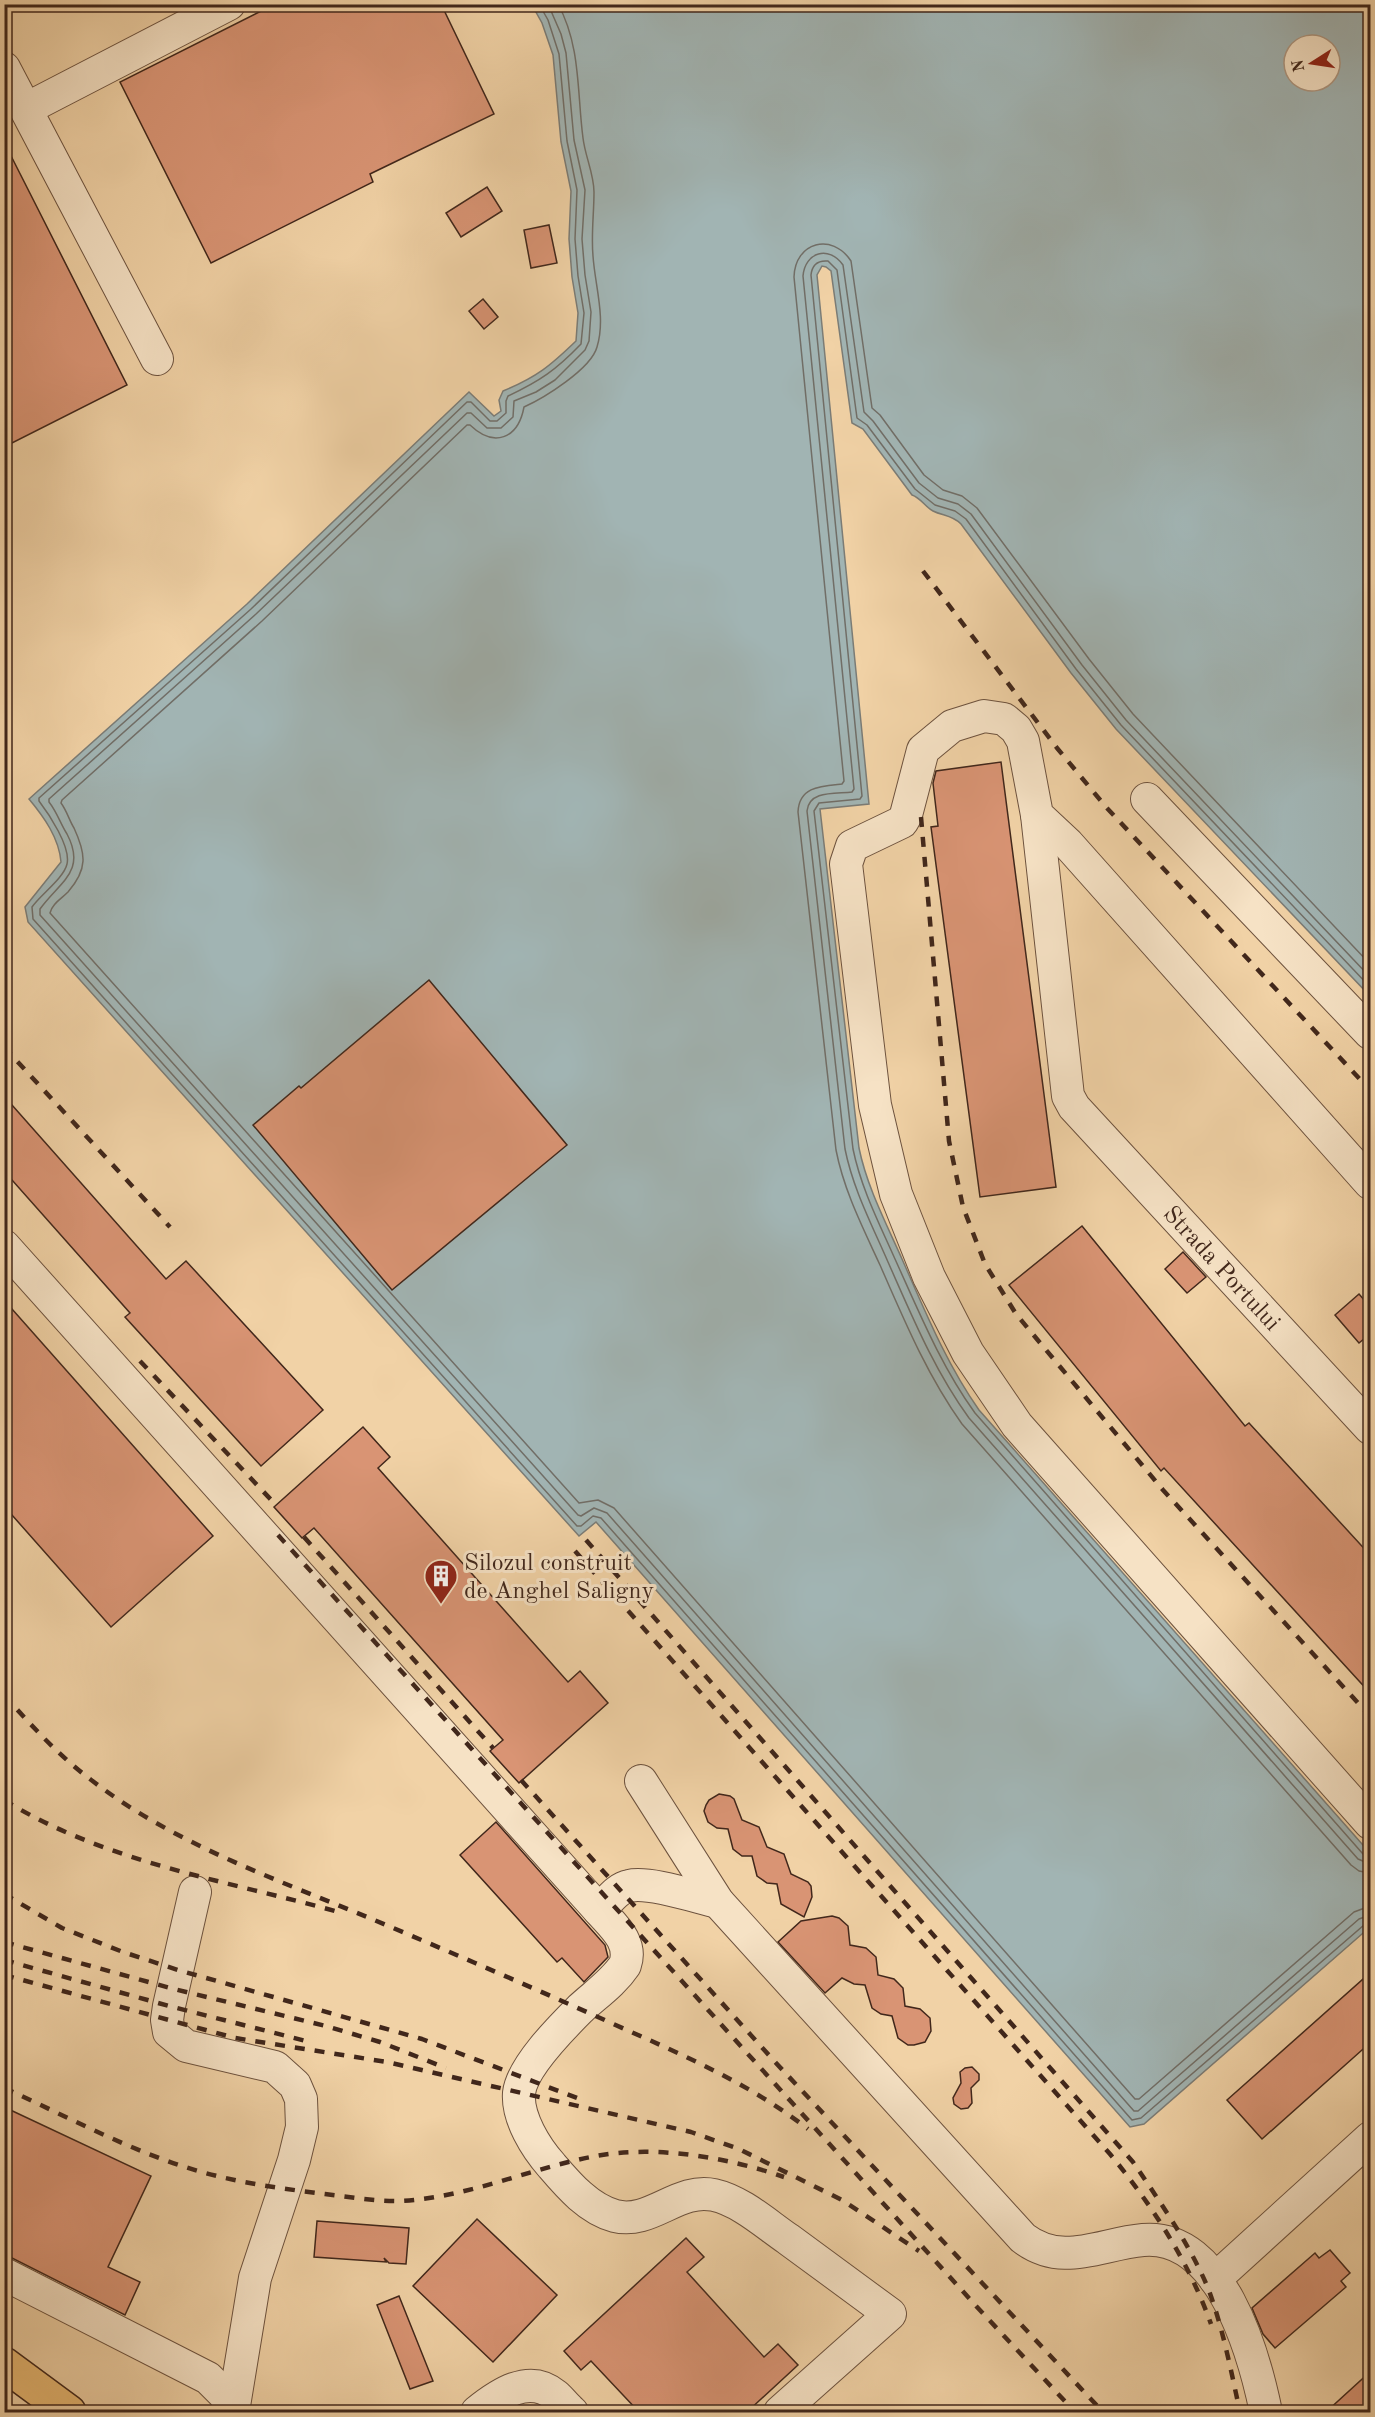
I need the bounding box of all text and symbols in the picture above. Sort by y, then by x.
north arrow [1282,33,1342,93]
text: N [1290,57,1308,73]
street label: Strada Portului [1158,1202,1284,1336]
place label: Silozul construit de Anghel Saligny [464,1552,654,1604]
building icon: Silozul construit de Anghel Saligny [423,1558,459,1605]

